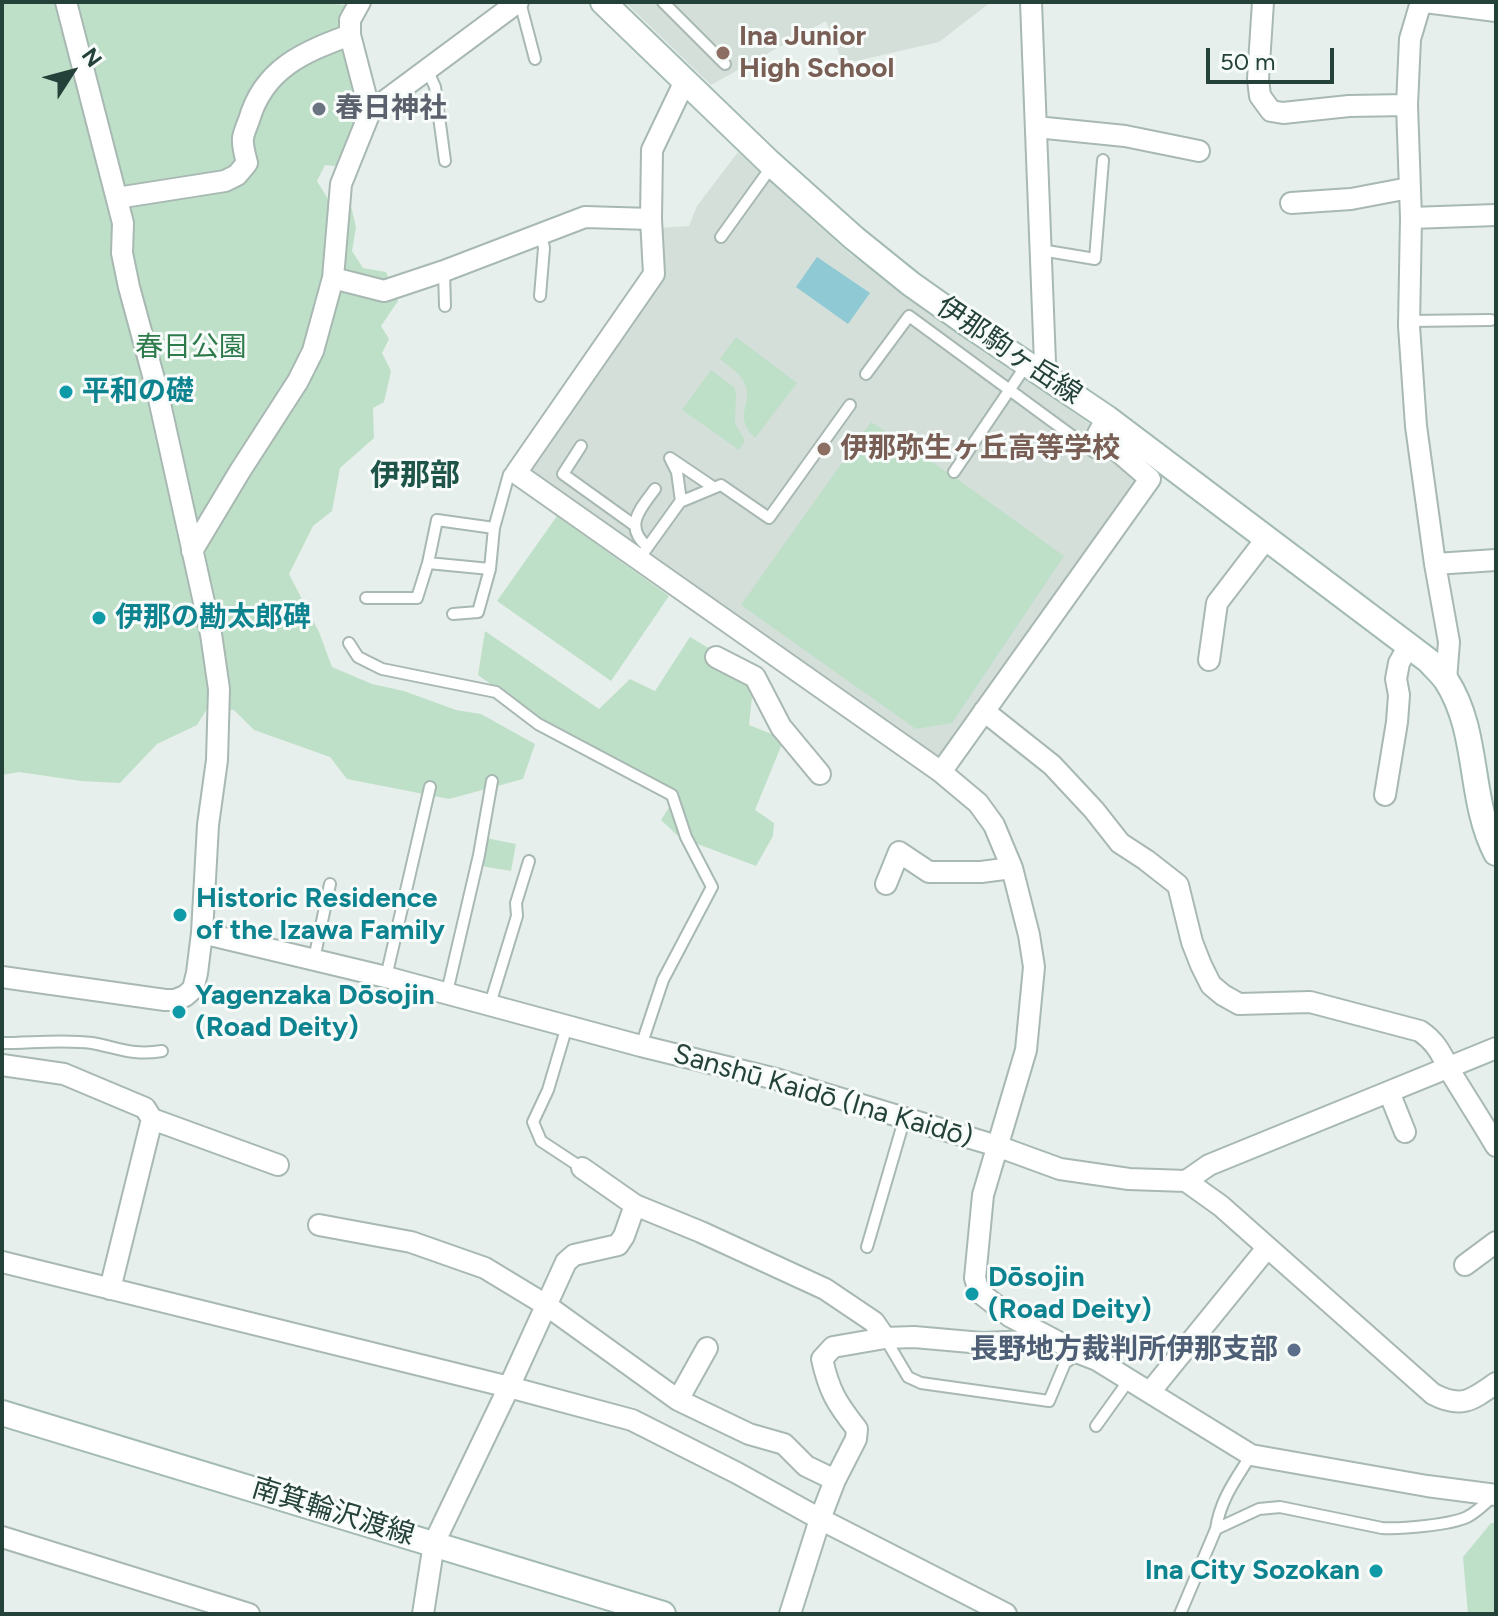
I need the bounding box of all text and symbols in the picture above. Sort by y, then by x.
place label: Ina Junior High School [739,20,894,86]
north arrow [32,32,112,112]
scale bar [1210,32,1338,82]
text: N [76,43,108,72]
marker: Ina Junior High School [714,44,732,62]
text: 50 m [1220,47,1276,76]
place label: 春日神社 [335,92,447,126]
marker: 春日神社 [310,100,328,118]
street label: 伊那駒ヶ岳線 [930,290,1088,412]
park label: 春日公園 [135,331,247,365]
place label: 平和の礎 [82,375,194,409]
marker: 平和の礎 [57,383,75,401]
place label: 伊那弥生ヶ丘高等学校 [840,432,1120,466]
marker: 伊那弥生ヶ丘高等学校 [815,440,833,458]
district label: 伊那部 [370,458,460,494]
place label: 伊那の勘太郎碑 [115,601,311,635]
marker: 伊那の勘太郎碑 [90,609,108,627]
place label: Historic Residence of the Izawa Family [196,882,445,948]
marker: Historic Residence of the Izawa Family [171,906,189,924]
place label: Yagenzaka Dōsojin (Road Deity) [195,979,435,1045]
marker: Yagenzaka Dōsojin (Road Deity) [170,1003,188,1021]
street label: Sanshū Kaidō (Ina Kaidō) [669,1037,977,1155]
place label: Dōsojin (Road Deity) [988,1261,1152,1327]
marker: Dōsojin (Road Deity) [963,1285,981,1303]
place label: 長野地方裁判所伊那支部 [970,1333,1278,1367]
marker: 長野地方裁判所伊那支部 [1285,1341,1303,1359]
street label: 南箕輪沢渡線 [248,1471,418,1553]
place label: Ina City Sozokan [1145,1554,1360,1588]
marker: Ina City Sozokan [1367,1562,1385,1580]

